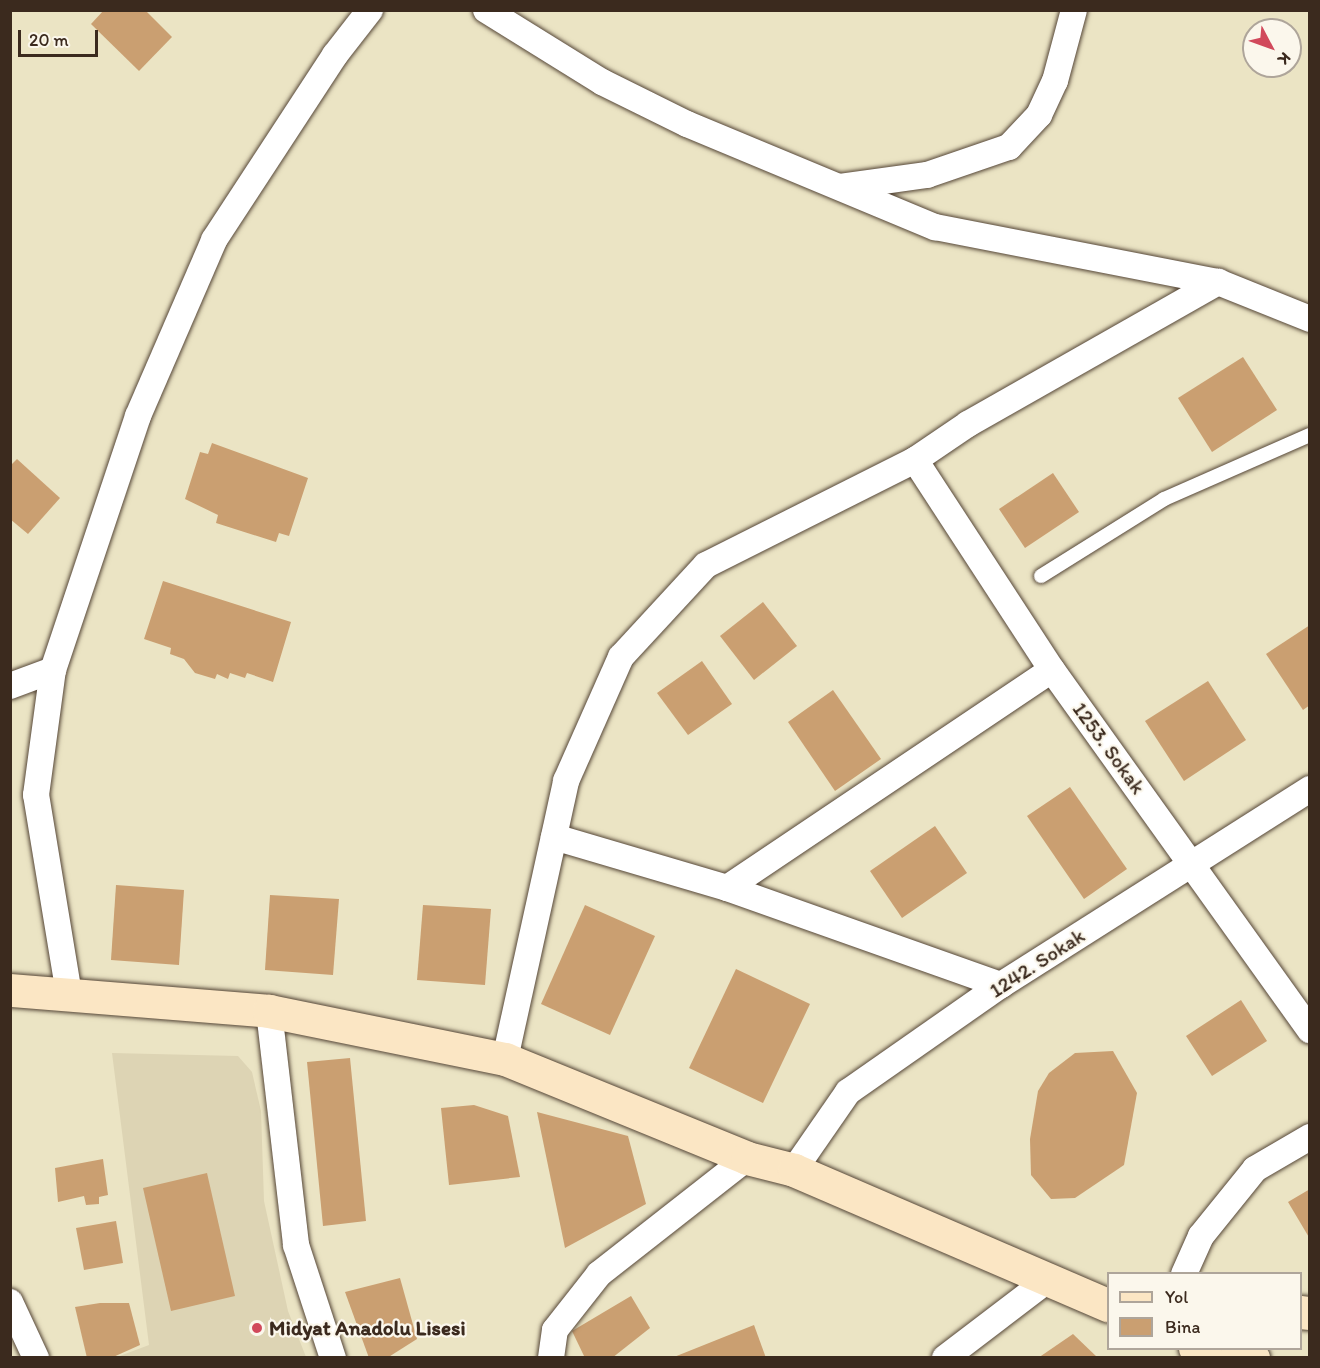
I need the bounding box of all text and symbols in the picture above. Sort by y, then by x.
scale bar [21,18,100,56]
north arrow [1242,18,1302,78]
text: 20 m [29,29,69,51]
text: K [1274,49,1295,69]
street label: 1253. Sokak [1067,697,1151,799]
street label: 1242. Sokak [985,923,1089,1003]
legend [1107,1272,1302,1350]
text: Yol [1165,1286,1188,1308]
place label: Midyat Anadolu Lisesi [269,1315,466,1341]
text: Bina [1165,1316,1200,1338]
marker: Midyat Anadolu Lisesi [250,1321,264,1335]

